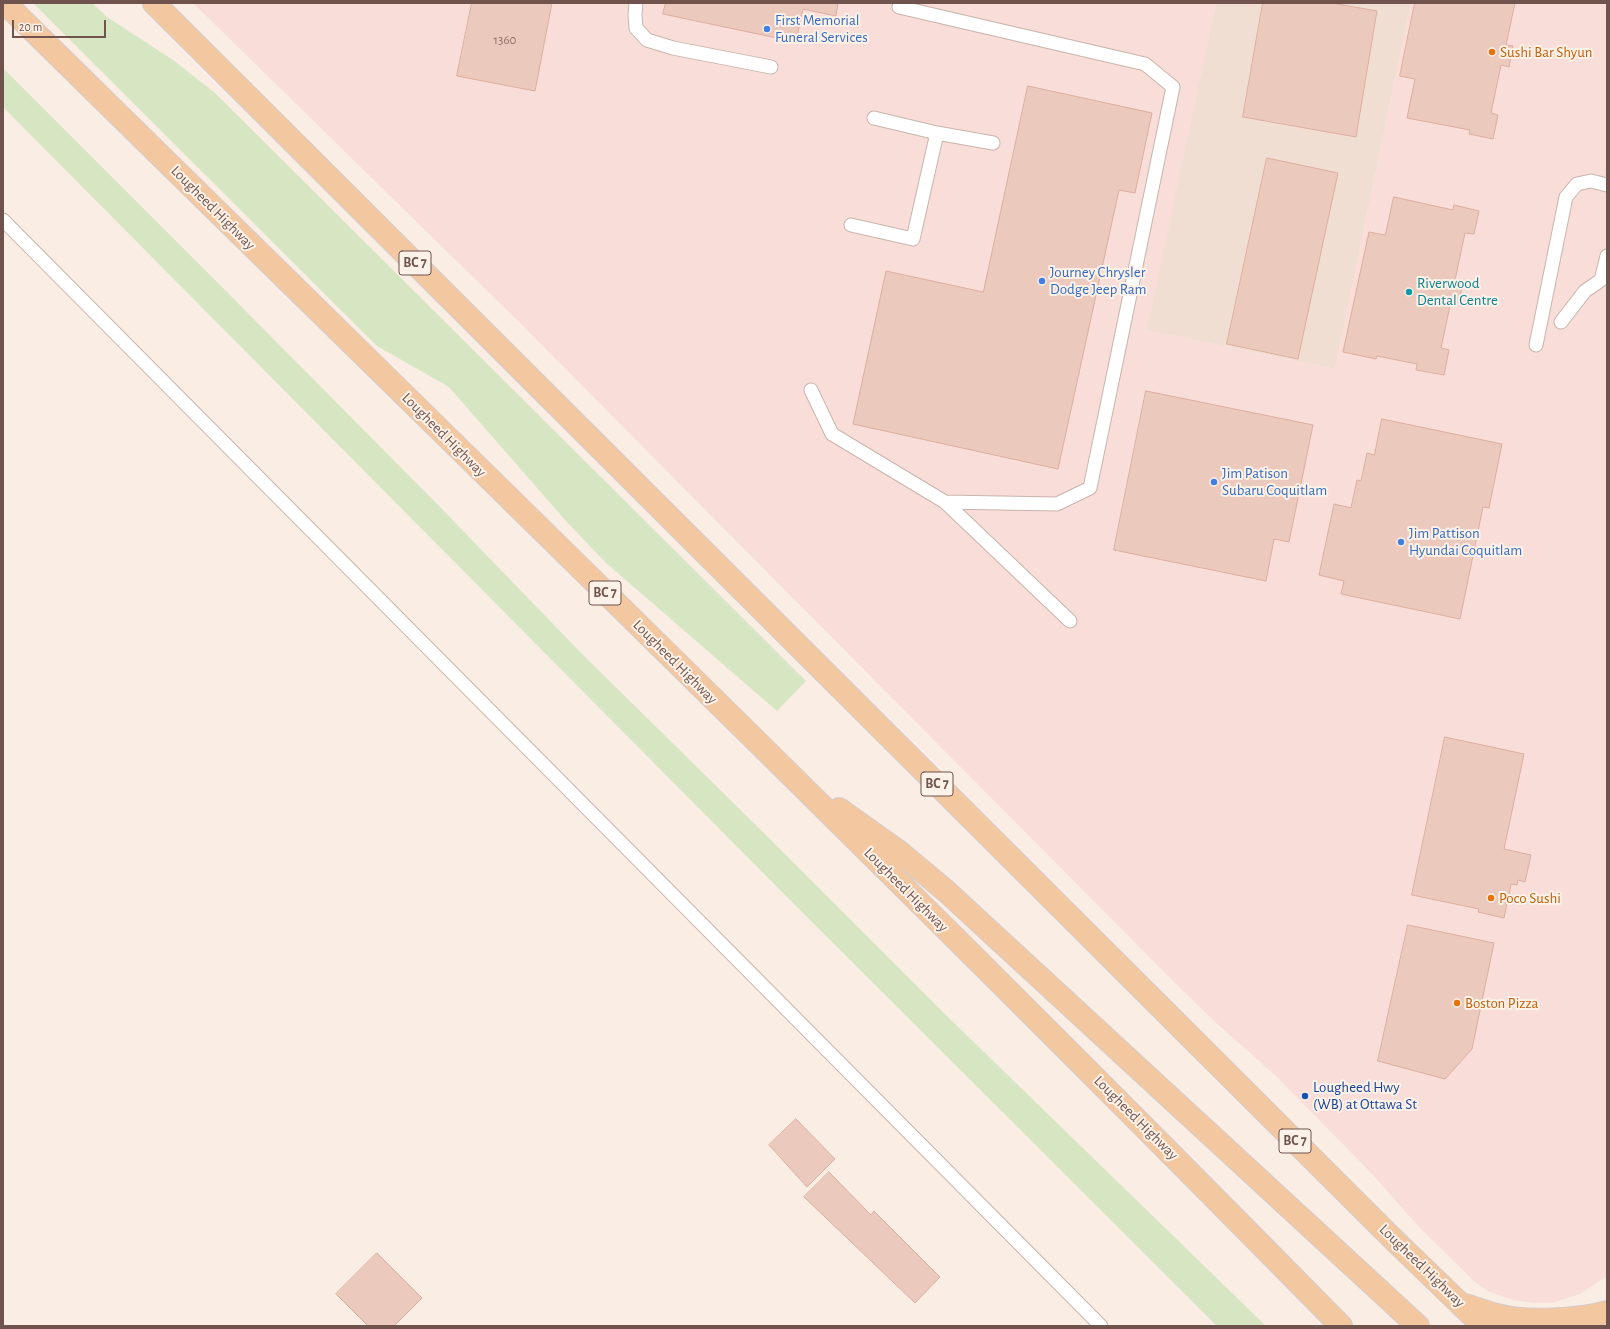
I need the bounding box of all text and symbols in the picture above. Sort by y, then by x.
place label: First Memorial Funeral Services [775,11,868,46]
scale bar [14,12,108,38]
text: 20 m [19,21,42,33]
marker: First Memorial Funeral Services [762,24,772,34]
house number: 1360 [494,32,516,48]
place label: Sushi Bar Shyun [1500,43,1592,61]
marker: Sushi Bar Shyun [1487,47,1497,57]
street label: Lougheed Highway [167,162,259,254]
road number: BC 7 [399,251,431,275]
place label: Journey Chrysler Dodge Jeep Ram [1050,263,1147,298]
place label: Riverwood Dental Centre [1417,274,1498,309]
marker: Journey Chrysler Dodge Jeep Ram [1037,276,1047,286]
marker: Riverwood Dental Centre [1404,287,1414,297]
street label: Lougheed Highway [398,389,490,481]
place label: Jim Patison Subaru Coquitlam [1222,464,1327,499]
marker: Jim Patison Subaru Coquitlam [1209,477,1219,487]
place label: Jim Pattison Hyundai Coquitlam [1409,524,1522,559]
marker: Jim Pattison Hyundai Coquitlam [1396,537,1406,547]
road number: BC 7 [589,581,621,605]
street label: Lougheed Highway [629,616,721,708]
road number: BC 7 [921,772,953,796]
street label: Lougheed Highway [860,844,952,936]
place label: Poco Sushi [1499,889,1561,907]
marker: Poco Sushi [1486,893,1496,903]
place label: Boston Pizza [1465,994,1539,1012]
marker: Boston Pizza [1452,998,1462,1008]
street label: Lougheed Highway [1090,1072,1182,1164]
place label: Lougheed Hwy (WB) at Ottawa St [1313,1078,1417,1113]
marker: Lougheed Hwy (WB) at Ottawa St [1300,1091,1310,1101]
road number: BC 7 [1279,1129,1311,1153]
street label: Lougheed Highway [1375,1221,1469,1311]

